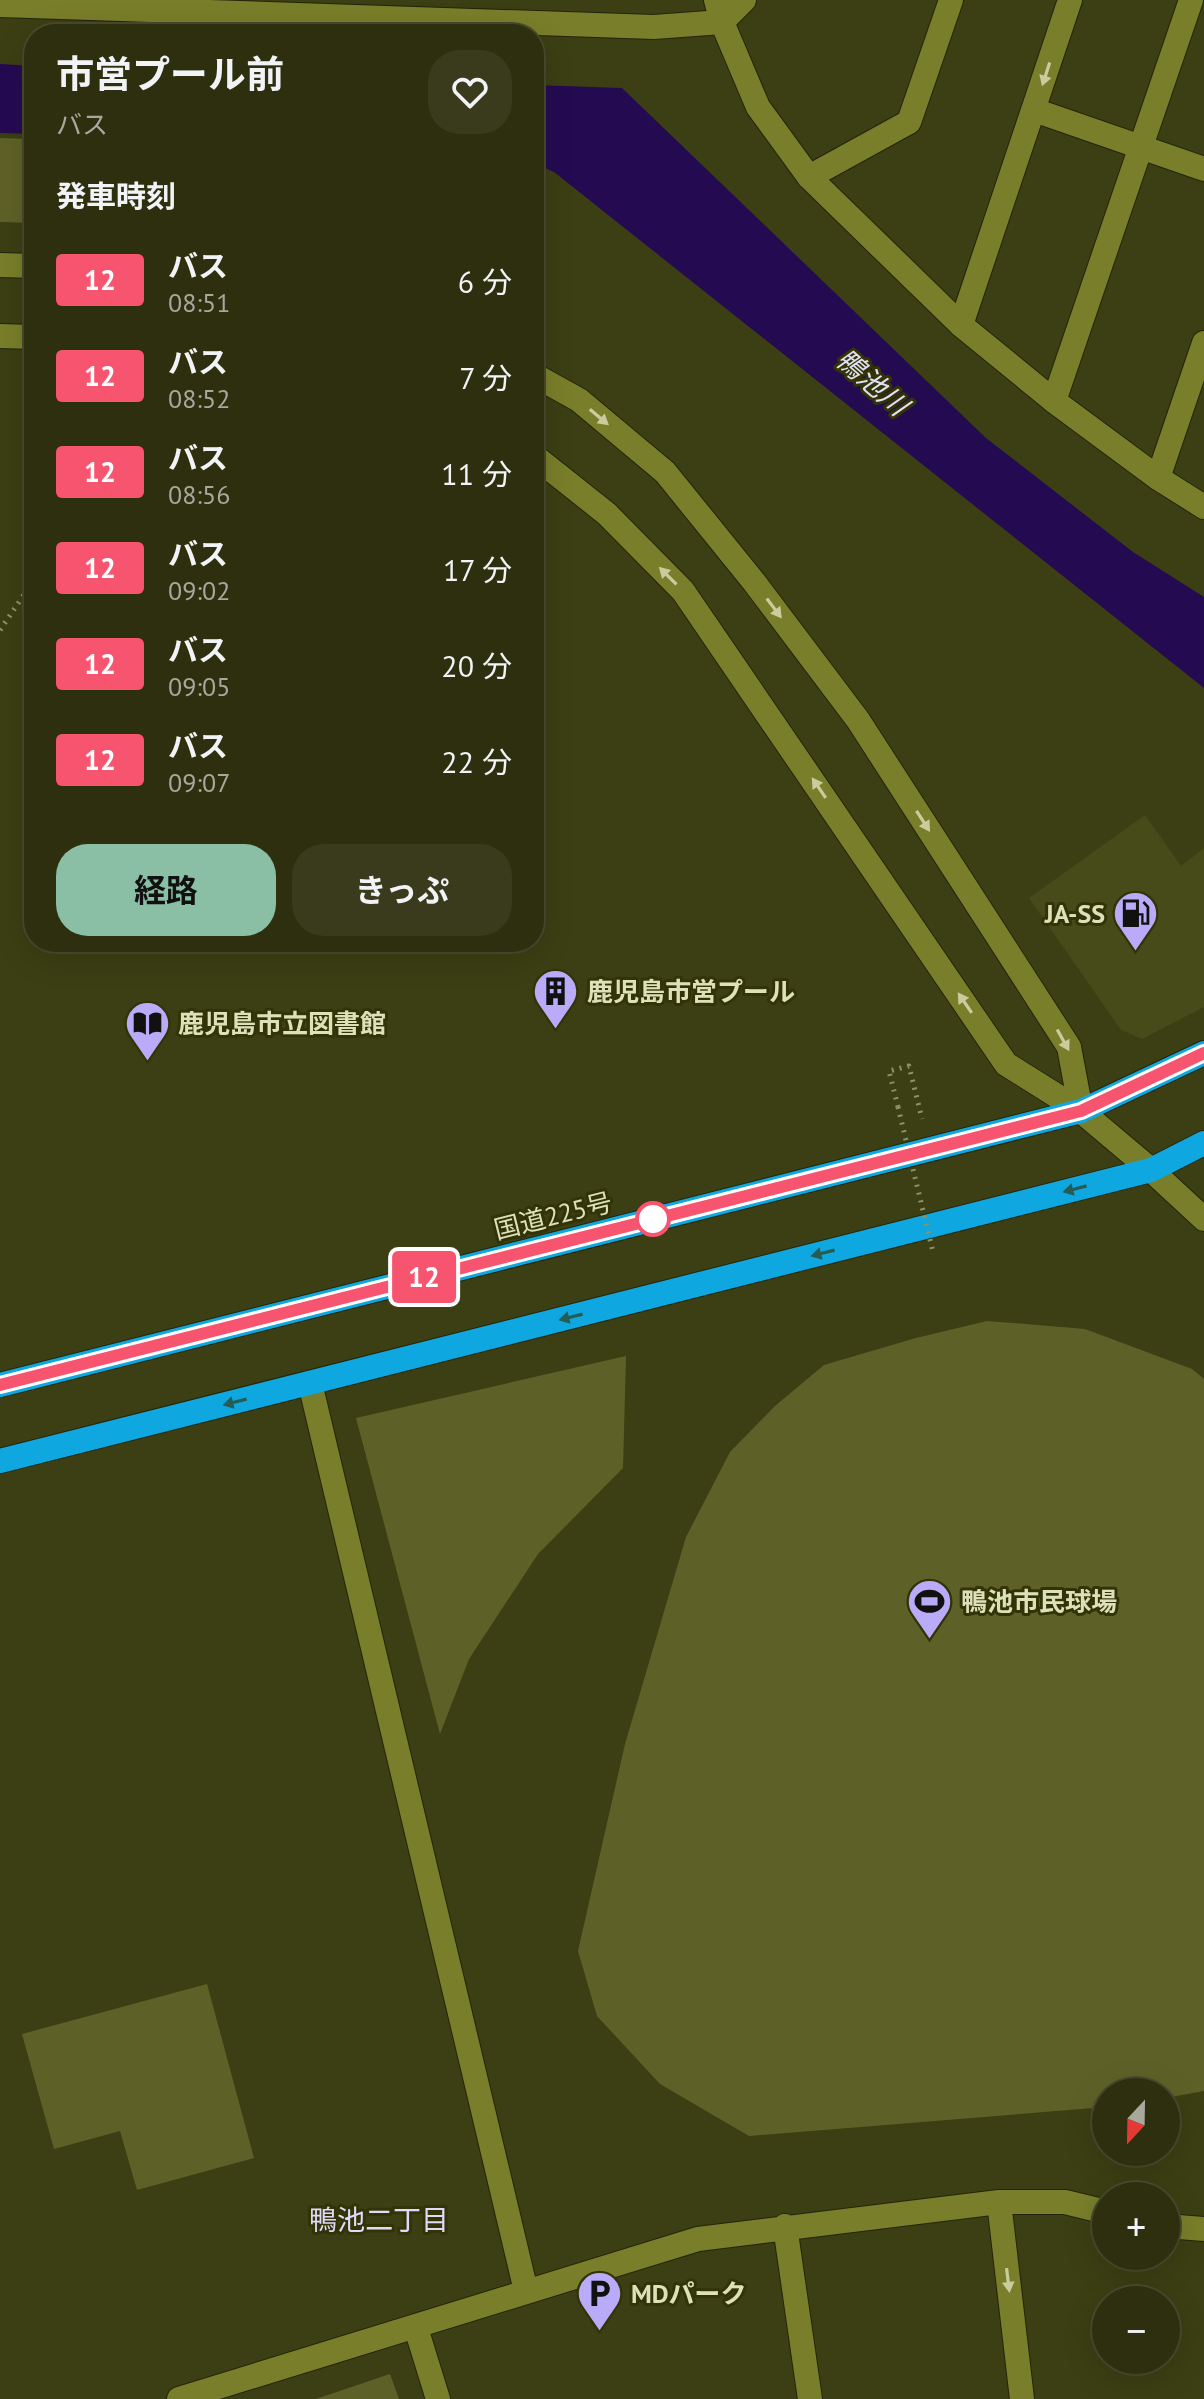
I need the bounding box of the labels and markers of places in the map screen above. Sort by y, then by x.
fuel station icon: JA-SS [1112,890,1160,953]
place label: JA-SS [1044,897,1105,930]
building icon: 鹿児島市営プール [532,968,580,1031]
place label: 鹿児島市営プール [587,975,795,1008]
library icon: 鹿児島市立図書館 [123,1000,171,1063]
place label: 鹿児島市立図書館 [178,1007,386,1040]
unlabelled marker [636,1202,670,1236]
sports icon: 鴨池市民球場 [906,1578,954,1641]
place label: 鴨池市民球場 [961,1585,1117,1618]
parking icon: MDパーク [576,2270,624,2333]
place label: MDパーク [631,2277,747,2310]

